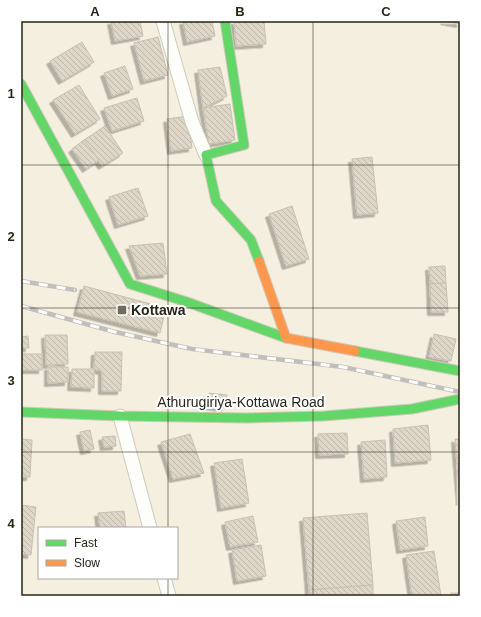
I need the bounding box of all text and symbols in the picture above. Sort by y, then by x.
text: A [90,4,100,19]
text: B [235,4,245,19]
text: C [381,4,391,19]
text: 1 [7,86,15,101]
text: 2 [7,229,15,244]
place label: Kottawa [131,302,186,318]
marker: Kottawa [116,304,128,316]
text: 3 [7,373,15,388]
street label: Athurugiriya-Kottawa Road [157,394,325,410]
text: 4 [7,516,15,531]
legend [38,527,178,579]
text: Fast [74,536,98,550]
text: Slow [74,556,100,570]

